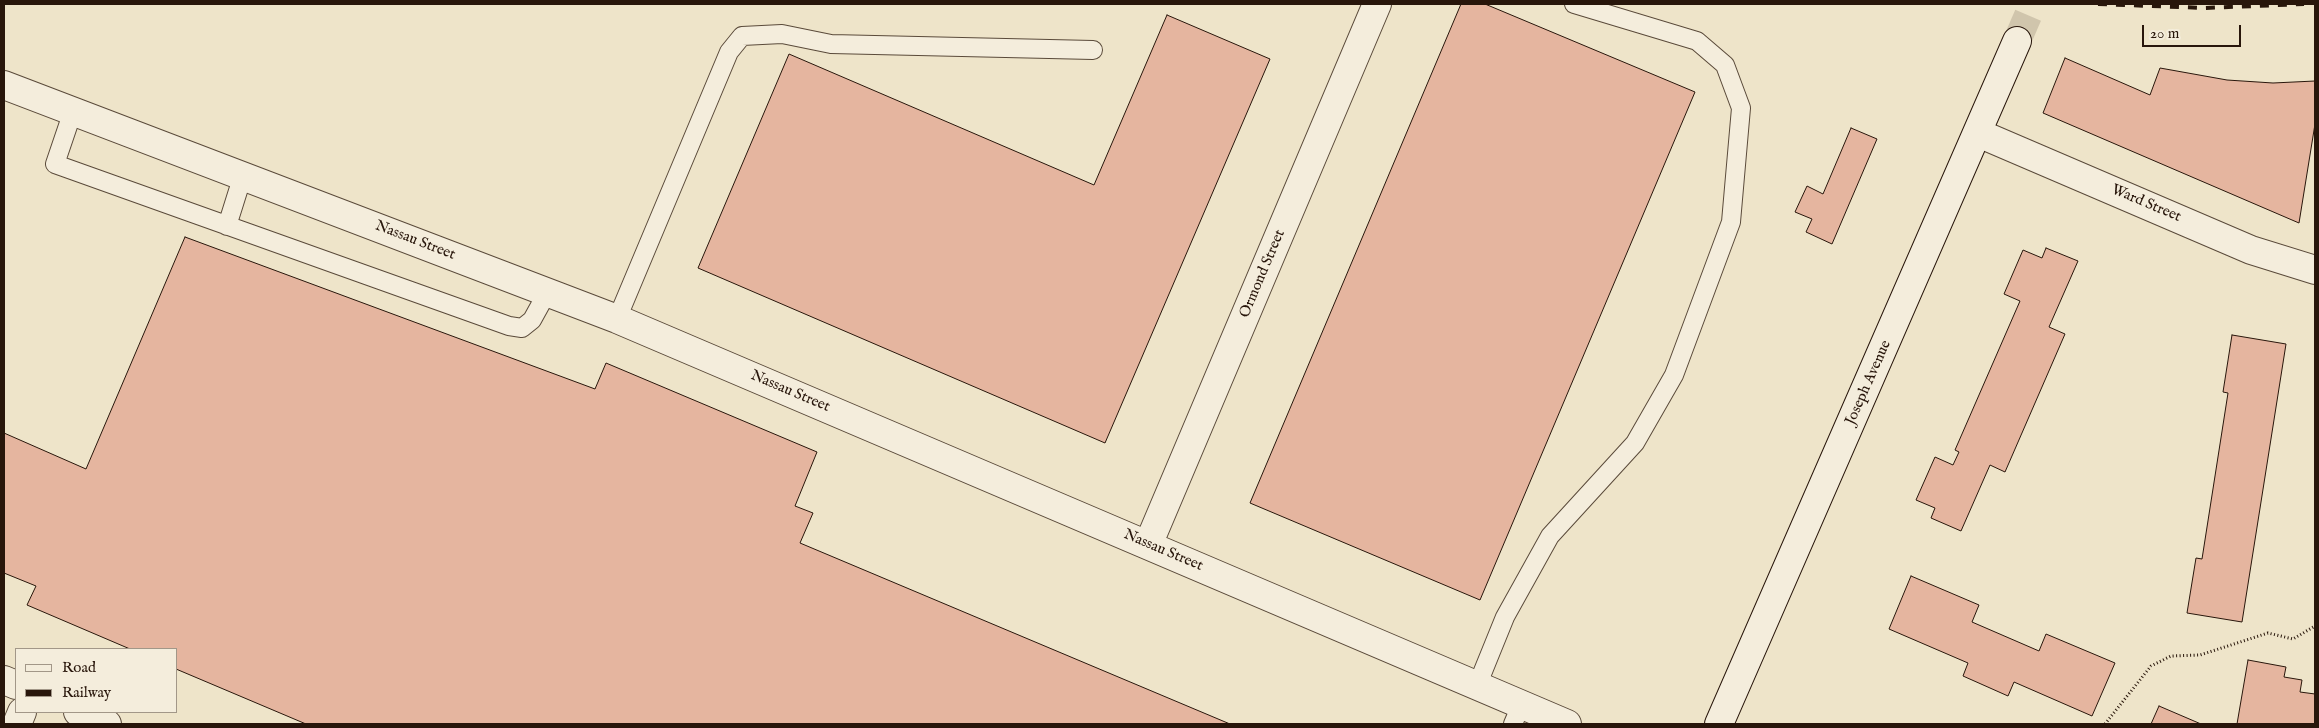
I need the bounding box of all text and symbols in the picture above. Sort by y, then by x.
scale bar [2144,15,2243,47]
text: 20 m [2150,24,2179,43]
street label: Ward Street [2108,181,2184,227]
street label: Nassau Street [372,217,458,265]
street label: Ormond Street [1236,227,1290,321]
street label: Joseph Avenue [1842,338,1896,428]
street label: Nassau Street [748,367,832,417]
street label: Nassau Street [1121,526,1205,576]
legend [15,648,178,713]
text: Road [62,658,96,677]
text: Railway [62,683,111,702]

